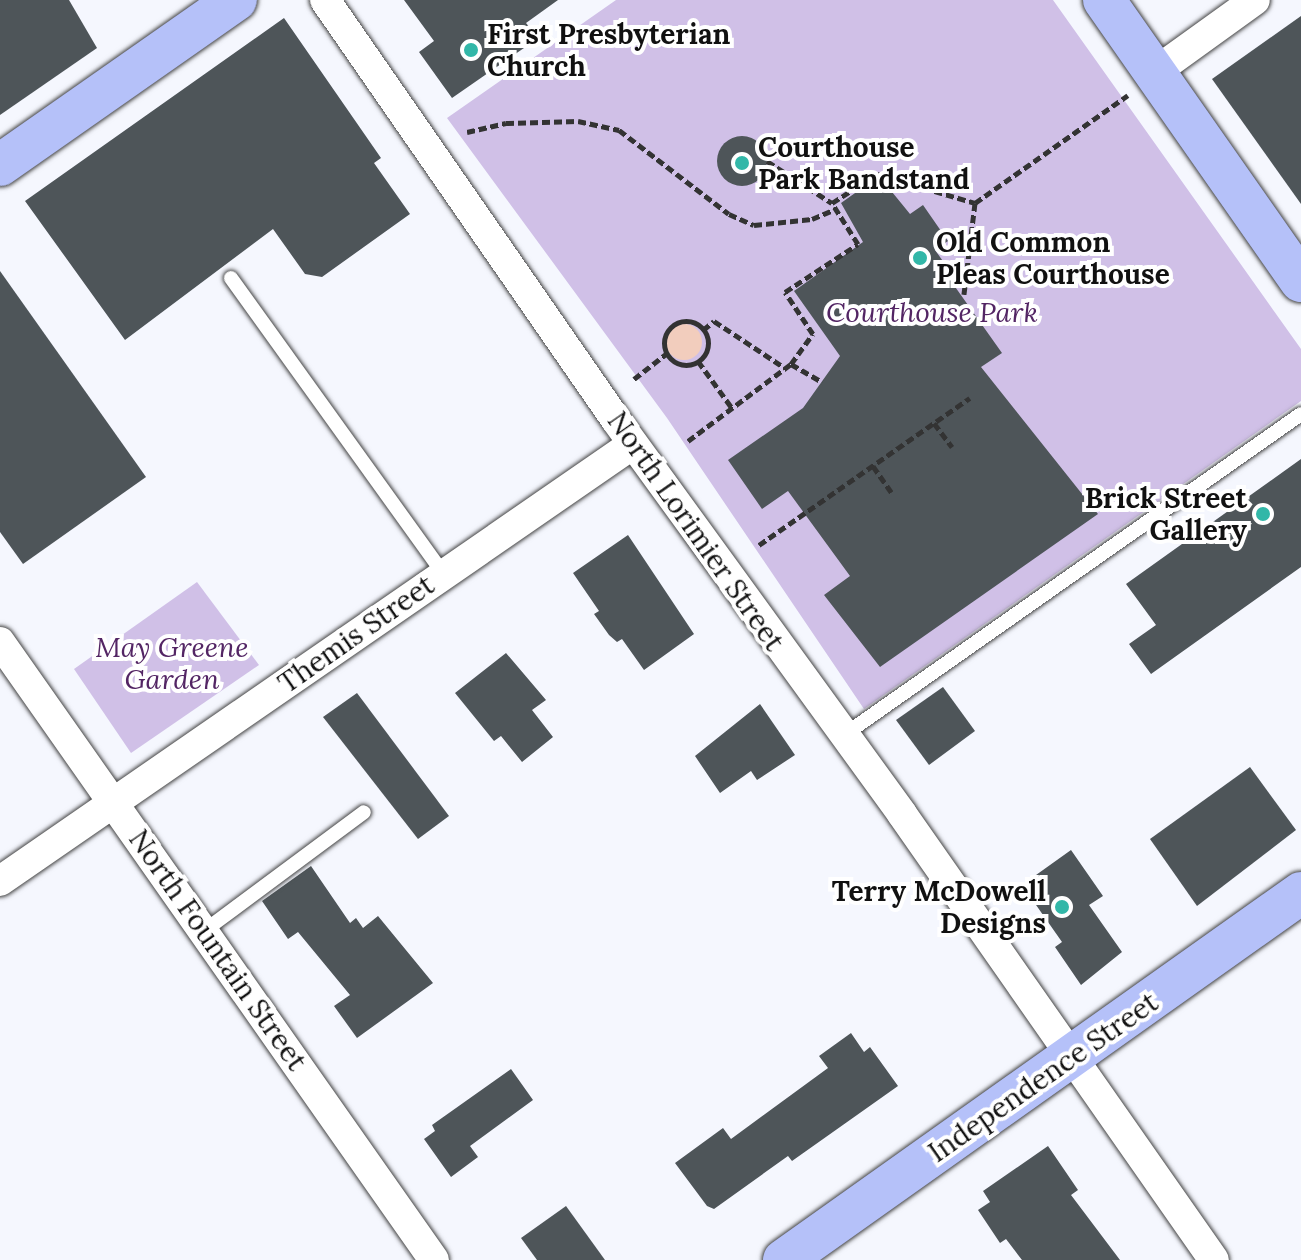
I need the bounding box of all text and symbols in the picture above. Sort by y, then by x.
place label: First Presbyterian Church [487,17,730,83]
marker: First Presbyterian Church [462,41,480,59]
place label: Courthouse Park Bandstand [758,130,970,196]
marker: Courthouse Park Bandstand [733,154,751,172]
place label: Old Common Pleas Courthouse [936,225,1170,291]
marker: Old Common Pleas Courthouse [911,249,929,267]
park label: Courthouse Park [826,295,1038,329]
street label: North Lorimier Street [601,405,791,657]
place label: Brick Street Gallery [1085,481,1247,547]
marker: Brick Street Gallery [1254,505,1272,523]
street label: Themis Street [272,568,440,700]
park label: May Greene Garden [95,630,249,696]
street label: North Fountain Street [122,823,314,1077]
place label: Terry McDowell Designs [832,874,1046,940]
marker: Terry McDowell Designs [1053,898,1071,916]
street label: Independence Street [922,985,1164,1169]

